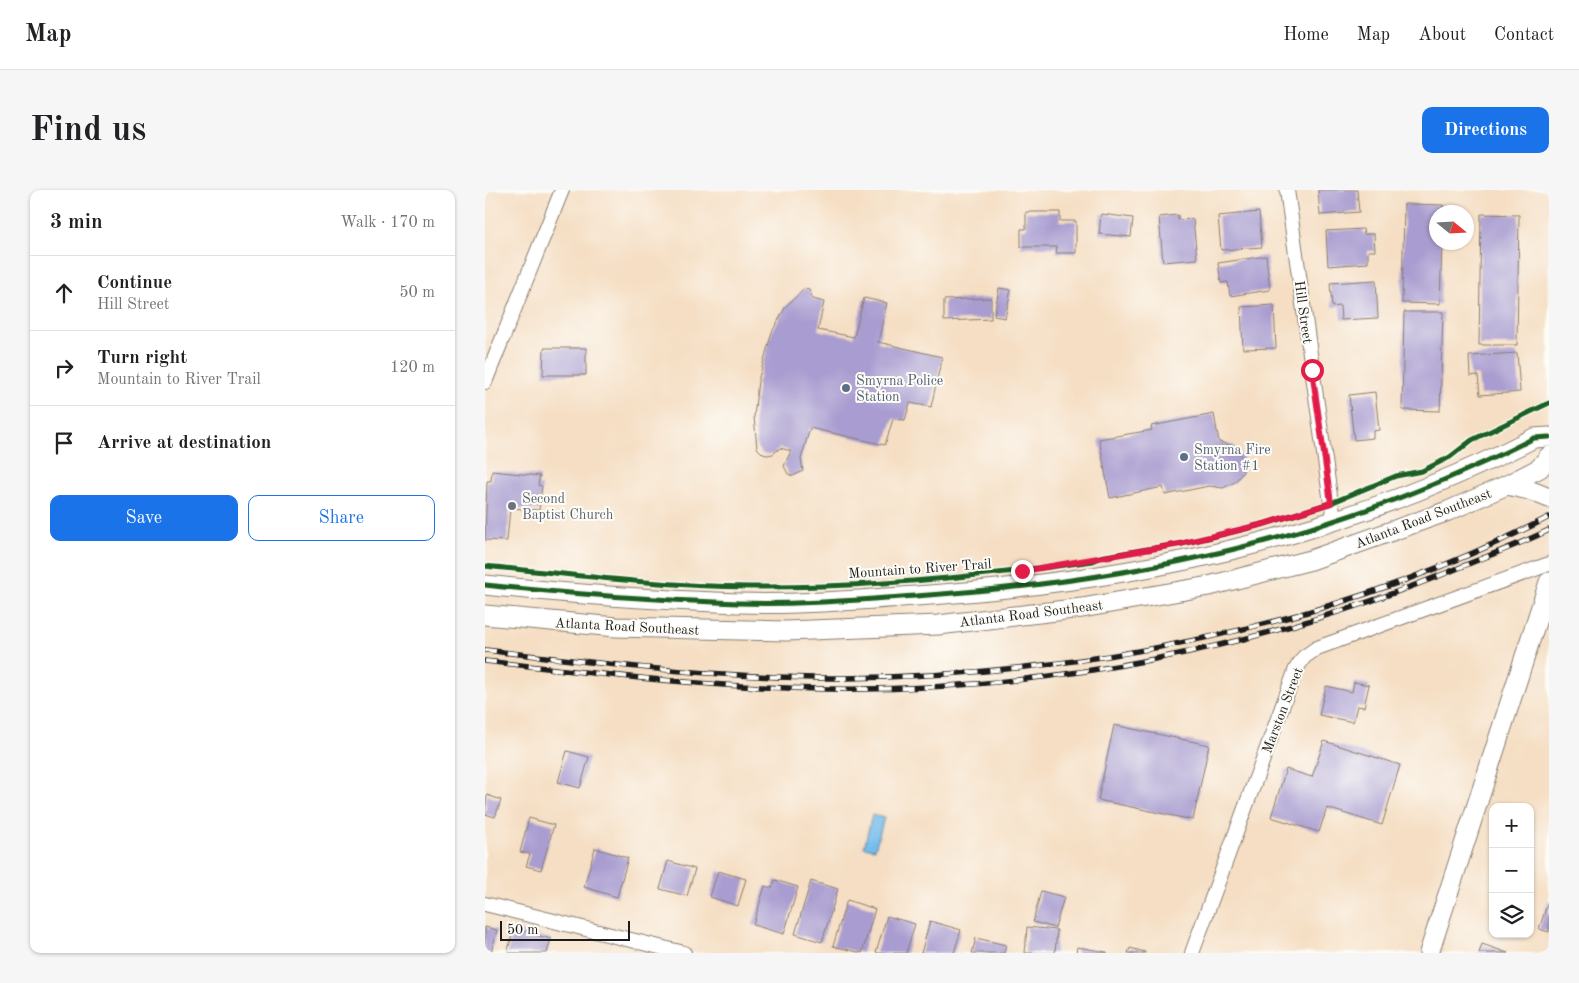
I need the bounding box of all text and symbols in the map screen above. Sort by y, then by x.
text: Map [25,23,72,47]
text: Home [1283,26,1329,44]
text: Map [1357,26,1390,44]
text: About [1418,26,1466,44]
text: Contact [1494,26,1554,44]
button: Directions [1422,107,1549,153]
text: Find us [30,113,146,148]
north arrow [1429,205,1474,250]
text: 3 min [50,212,103,233]
text: Walk · 170 m [340,215,435,231]
text: Continue [97,274,172,293]
icon: ahead [50,279,78,307]
street label: Hill Street [1292,280,1314,345]
text: 50 m [399,285,435,301]
text: Hill Street [97,297,169,313]
text: Turn right [97,349,187,368]
icon: right [50,354,78,382]
route start [1301,359,1324,382]
text: 120 m [390,360,435,376]
text: Mountain to River Trail [97,372,261,388]
place label: Smyrna Police Station [856,374,943,404]
marker: Smyrna Police Station [840,382,852,394]
icon: arrive [50,429,78,457]
text: Arrive at destination [97,434,271,453]
place label: Smyrna Fire Station #1 [1194,443,1271,473]
marker: Smyrna Fire Station #1 [1178,451,1190,463]
street label: Atlanta Road Southeast [1353,486,1493,551]
place label: Second Baptist Church [522,492,614,522]
button: Save [50,495,238,541]
button: Share [248,495,435,541]
marker: Second Baptist Church [506,500,518,512]
street label: Mountain to River Trail [848,557,992,581]
route end [1011,560,1034,583]
street label: Atlanta Road Southeast [958,598,1104,630]
street label: Atlanta Road Southeast [554,616,700,638]
street label: Marston Street [1260,665,1306,755]
map controls [1489,803,1534,938]
button: + [1489,803,1534,848]
button: − [1489,848,1534,893]
button: layers [1489,893,1534,938]
scale bar [500,918,630,941]
text: 50 m [507,923,538,937]

